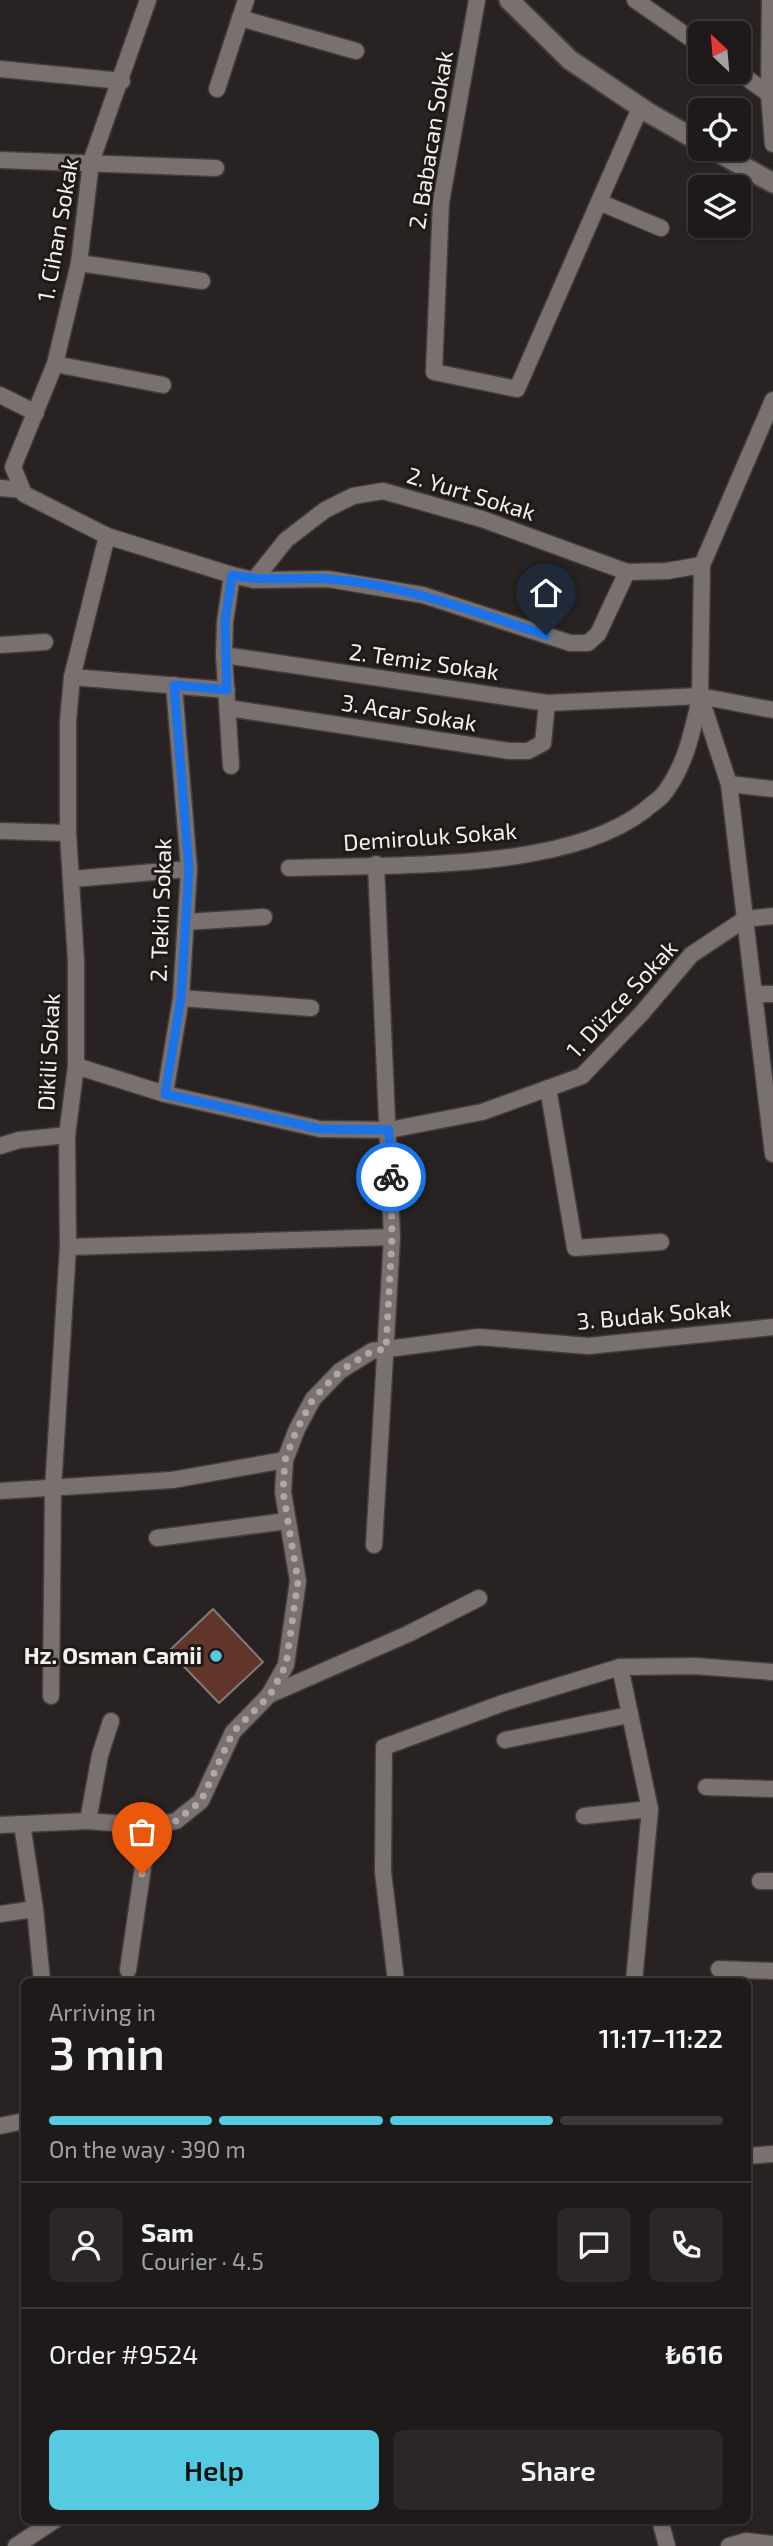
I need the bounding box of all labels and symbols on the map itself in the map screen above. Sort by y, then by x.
north arrow [688,21,751,84]
street label: 2. Babacan Sokak [402,48,458,231]
street label: 1. Cihan Sokak [31,156,83,304]
street label: 2. Yurt Sokak [404,460,539,526]
pin [516,563,576,635]
street label: 2. Temiz Sokak [348,637,501,685]
street label: 3. Acar Sokak [339,687,479,737]
street label: Demiroluk Sokak [342,816,518,856]
street label: 2. Tekin Sokak [143,837,177,982]
street label: 1. Düzce Sokak [560,934,683,1063]
street label: Dikili Sokak [31,992,65,1112]
courier [356,1142,426,1212]
street label: 3. Budak Sokak [575,1293,733,1335]
place label: Hz. Osman Camii [24,1641,202,1669]
marker: Hz. Osman Camii [208,1648,224,1664]
pin [112,1802,172,1874]

